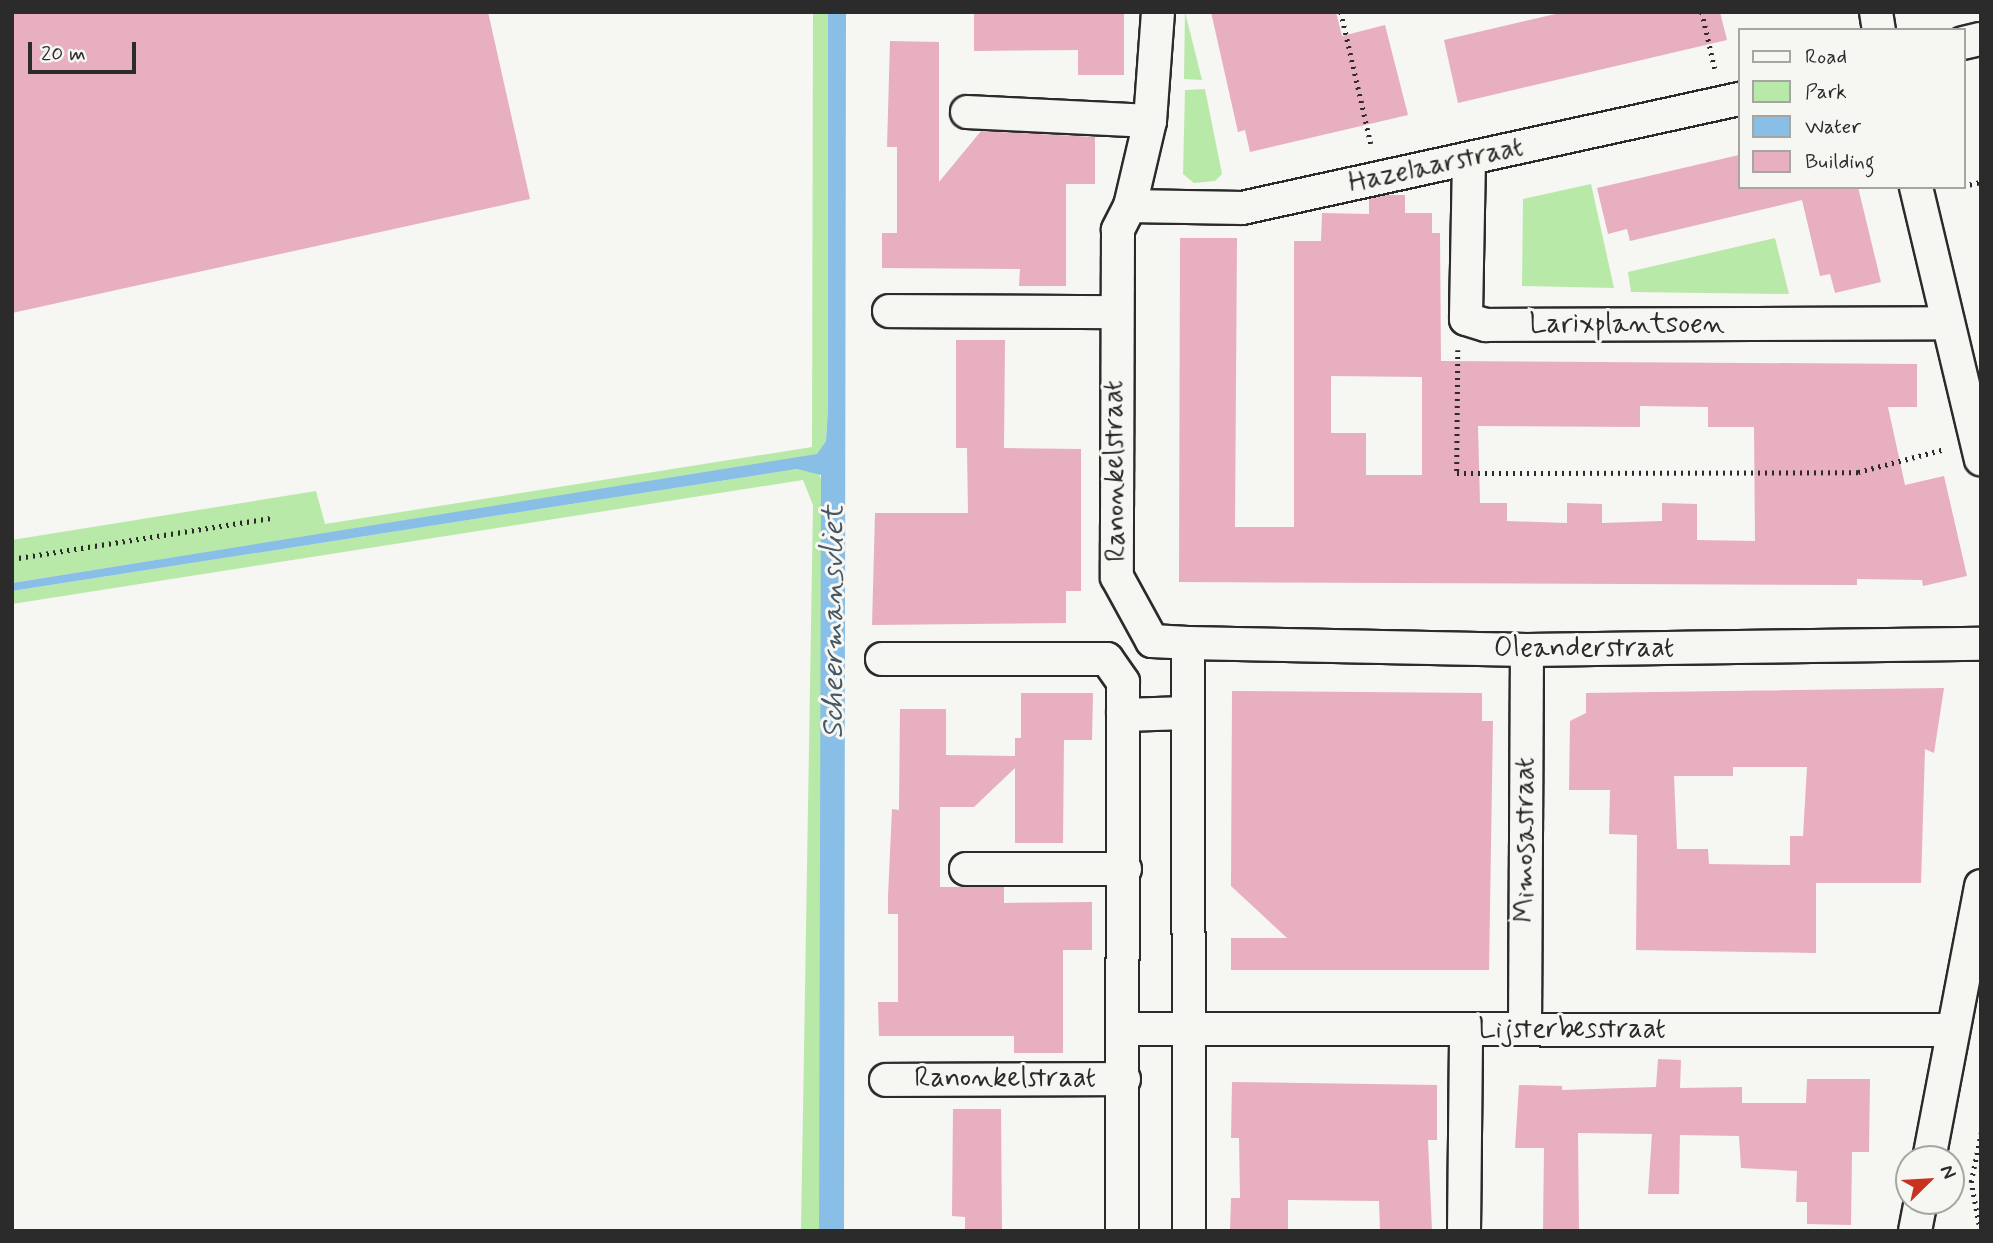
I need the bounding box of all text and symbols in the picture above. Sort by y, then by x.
scale bar [32,28,140,72]
legend [1738,28,1965,189]
text: 20 m [41,40,86,68]
text: Road [1805,43,1847,71]
text: Park [1805,78,1847,106]
text: Water [1805,113,1861,141]
street label: Hazelaarstraat [1346,131,1526,201]
text: Building [1805,148,1875,176]
street label: Larixplantsoen [1529,308,1725,342]
street label: Ranonkelstraat [1098,380,1134,562]
water label: Scheermansvliet [816,505,852,739]
street label: Oleanderstraat [1494,632,1674,666]
street label: Mimosastraat [1509,757,1543,923]
street label: Lijsterbesstraat [1478,1013,1666,1047]
street label: Ranonkelstraat [914,1062,1096,1096]
north arrow [1895,1145,1965,1215]
text: N [1934,1161,1962,1183]

